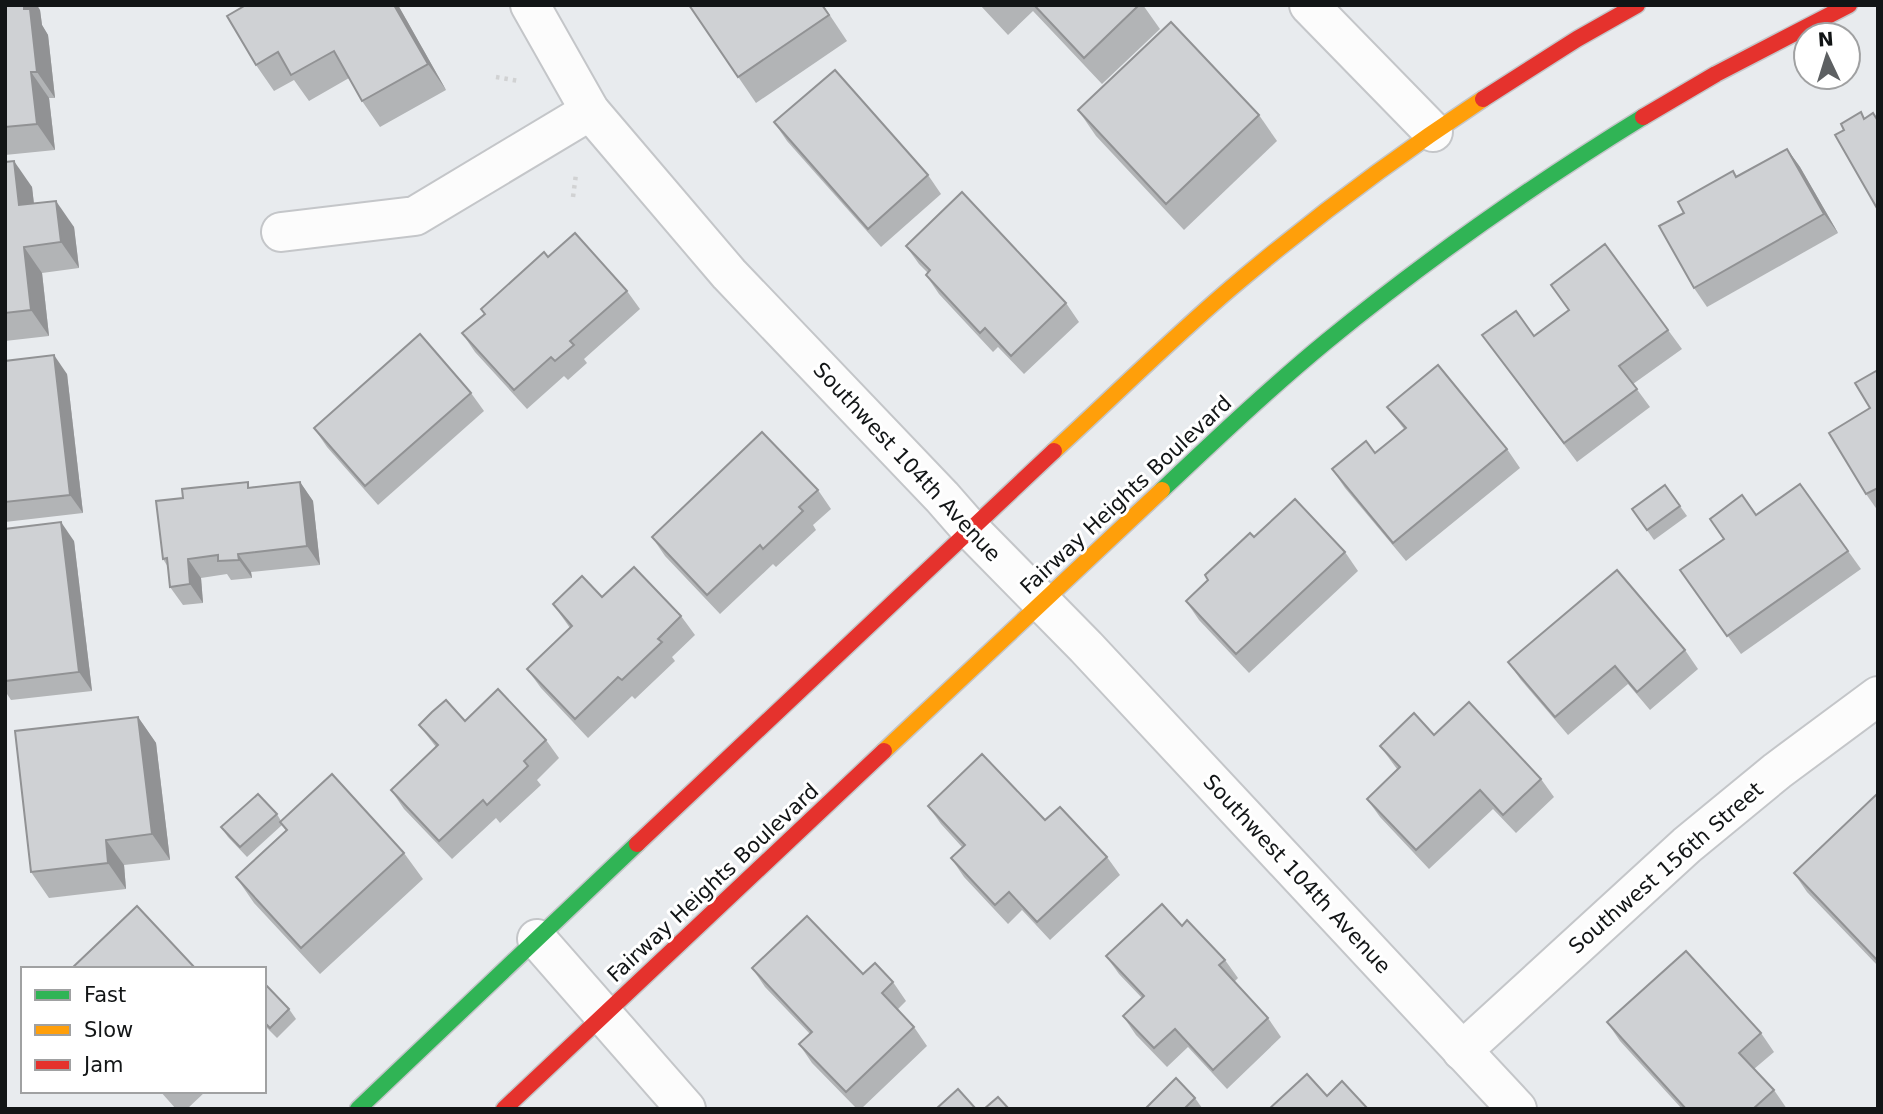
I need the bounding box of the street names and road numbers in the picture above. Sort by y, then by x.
street label: Southwest 104th Avenue [808,358,1006,566]
street label: Fairway Heights Boulevard [1015,391,1237,599]
street label: Southwest 104th Avenue [1198,770,1396,978]
street label: Southwest 156th Street [1564,777,1768,959]
street label: Fairway Heights Boulevard [602,779,824,987]

